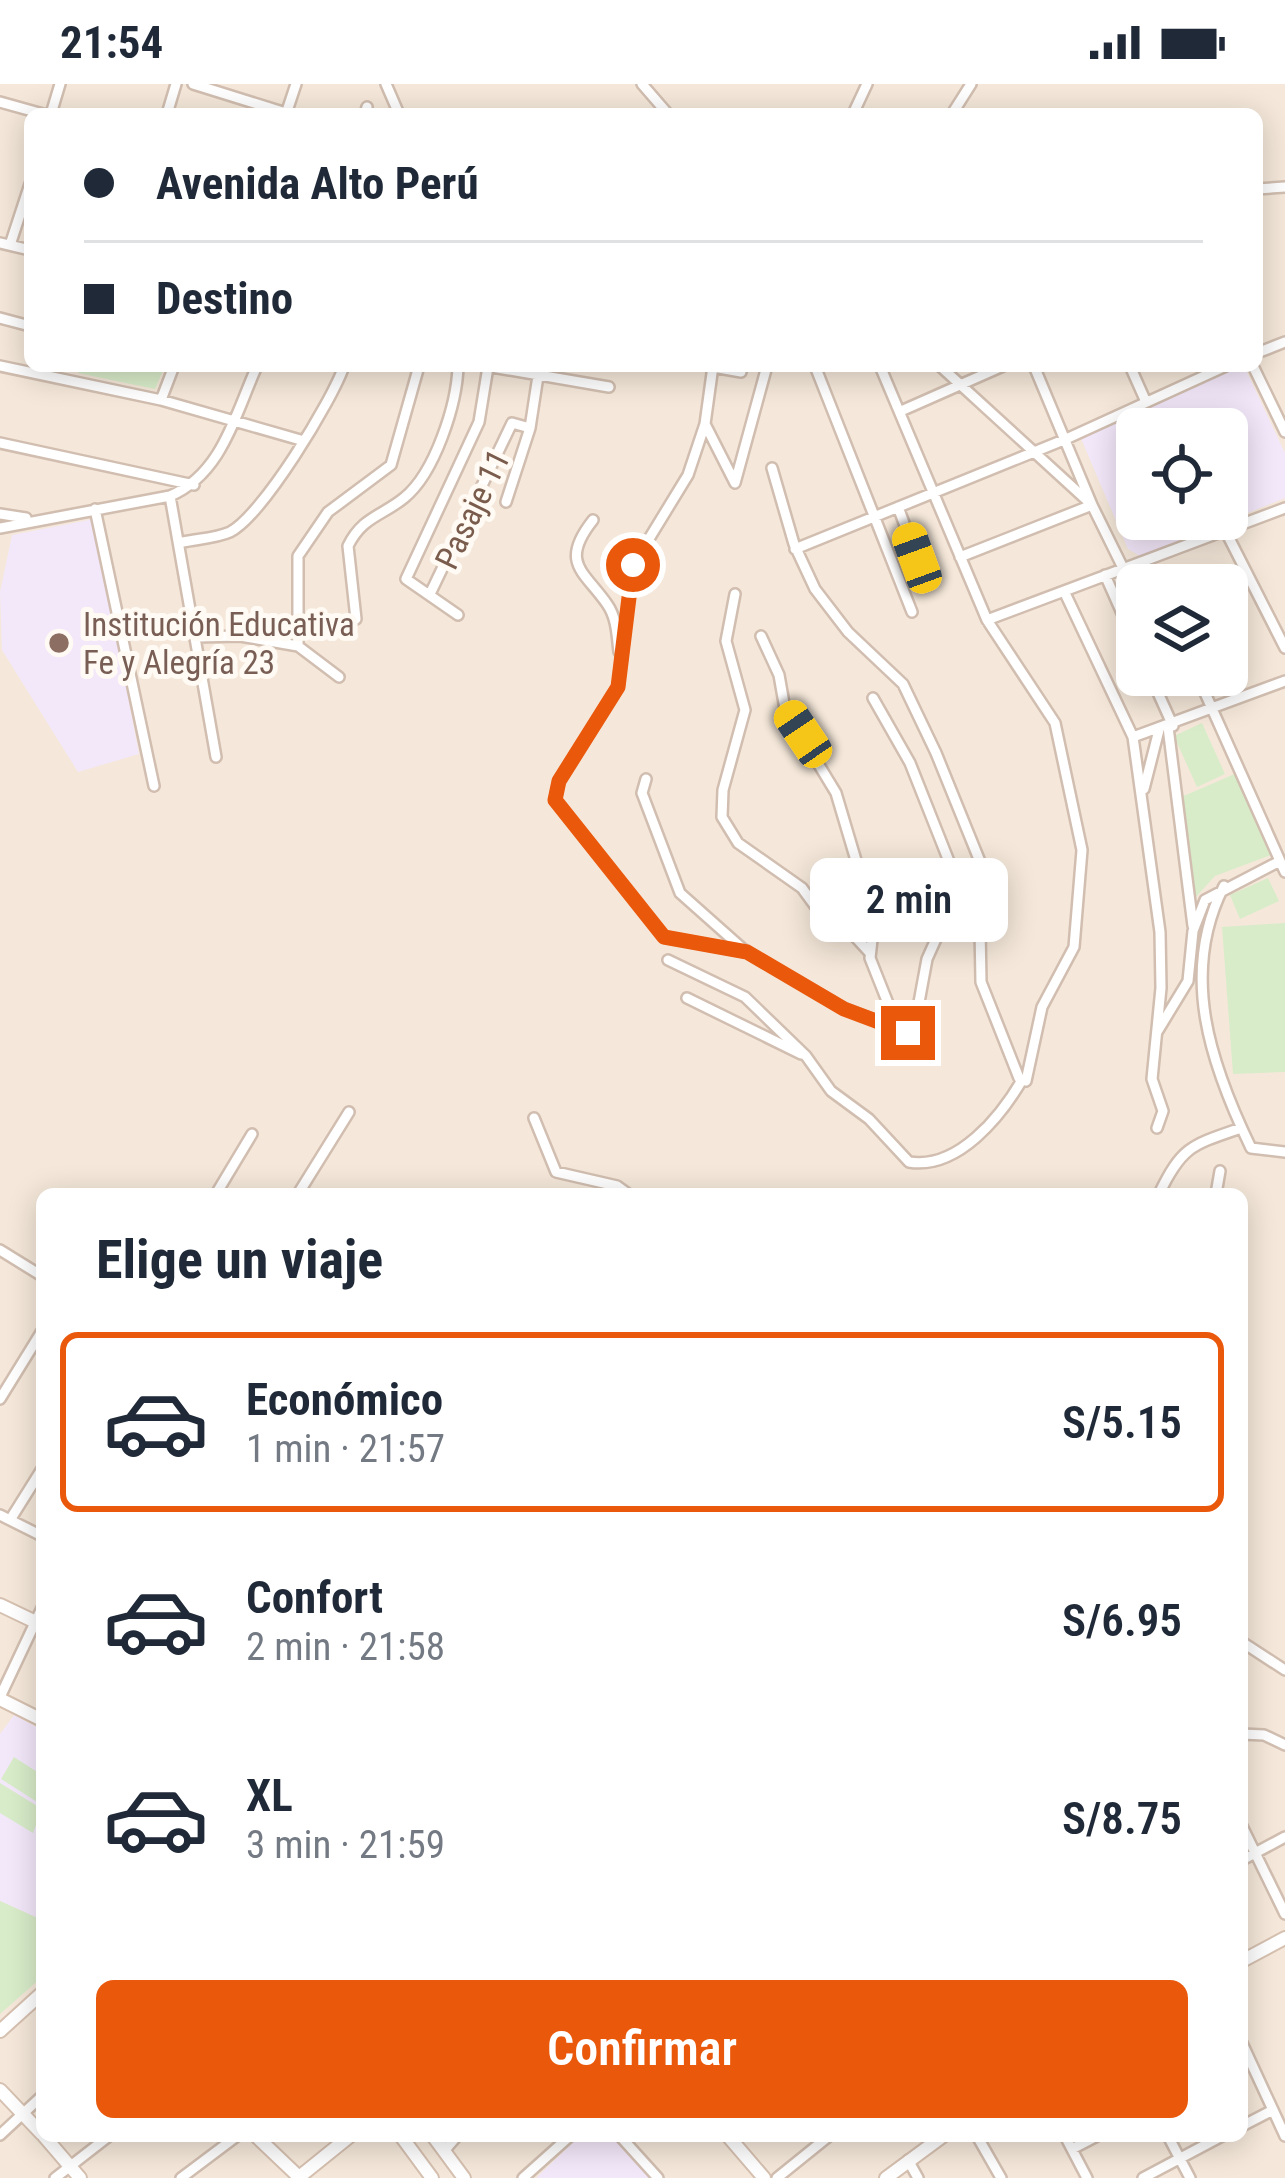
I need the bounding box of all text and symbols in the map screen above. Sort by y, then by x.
text: 21:54 [60,16,163,69]
text: Avenida Alto Perú [156,157,479,210]
text: Destino [156,272,293,325]
map controls [1116,408,1248,696]
button: locate [1116,408,1248,540]
street label: Pasaje 11 [427,443,518,575]
car [888,518,946,598]
route start [606,538,660,592]
button: layers [1116,564,1248,696]
place label: Institución Educativa Fe y Alegría 23 [83,605,355,682]
marker: Institución Educativa Fe y Alegría 23 [46,630,72,656]
car [768,694,838,774]
callout: 2 min [809,859,1007,943]
text: 2 min [866,877,952,923]
route end [881,1006,935,1060]
text: Elige un viaje [96,1228,383,1291]
icon: car [102,1368,210,1476]
text: Económico [246,1373,443,1426]
text: S/5.15 [1062,1396,1182,1449]
text: 1 min · 21:57 [246,1426,445,1472]
icon: car [102,1566,210,1674]
text: Confort [246,1571,383,1624]
text: S/6.95 [1062,1594,1182,1647]
text: 2 min · 21:58 [246,1624,445,1670]
icon: car [102,1764,210,1872]
text: XL [246,1769,293,1822]
text: S/8.75 [1062,1792,1182,1845]
text: 3 min · 21:59 [246,1822,445,1868]
button: Confirmar [96,1980,1188,2118]

